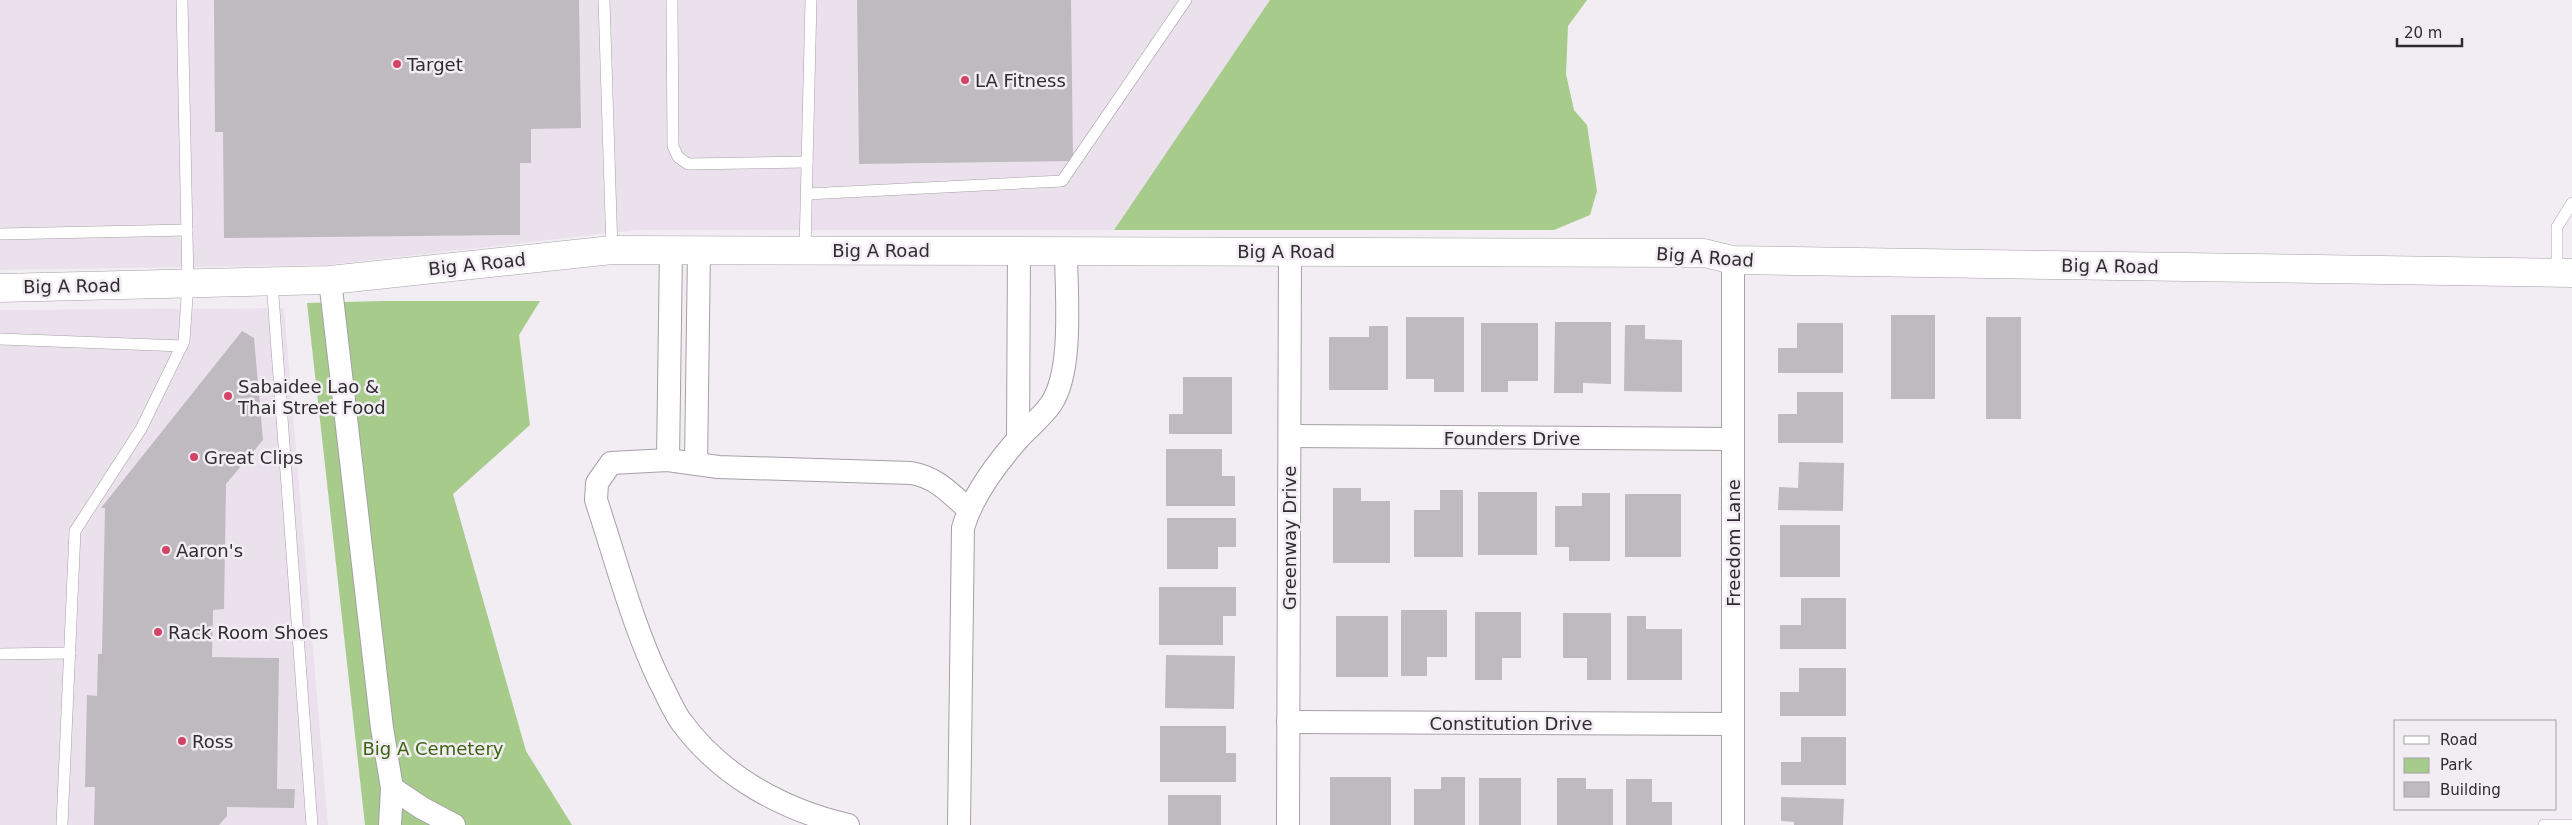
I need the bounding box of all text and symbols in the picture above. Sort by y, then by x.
scale bar [2397,15,2462,47]
text: 20 m [2404,24,2442,42]
place label: Target [406,54,463,75]
marker: Target [391,58,403,70]
place label: LA Fitness [975,70,1066,91]
marker: LA Fitness [959,74,971,86]
street label: Big A Road [832,240,930,261]
street label: Big A Road [1237,241,1335,262]
street label: Big A Road [1656,243,1754,271]
street label: Big A Road [427,248,527,280]
street label: Big A Road [2061,255,2159,277]
street label: Big A Road [23,275,121,297]
place label: Sabaidee Lao & Thai Street Food [237,376,386,418]
marker: Sabaidee Lao & Thai Street Food [222,390,234,402]
street label: Founders Drive [1444,428,1580,449]
place label: Great Clips [204,447,303,468]
marker: Great Clips [188,451,200,463]
street label: Greenway Drive [1279,466,1300,610]
street label: Freedom Lane [1723,479,1744,607]
place label: Aaron's [176,540,243,561]
marker: Aaron's [160,544,172,556]
place label: Rack Room Shoes [168,622,328,643]
marker: Rack Room Shoes [152,626,164,638]
street label: Constitution Drive [1429,713,1593,734]
legend [2394,720,2557,810]
place label: Ross [192,731,233,752]
text: Road [2440,731,2478,749]
marker: Ross [176,735,188,747]
park label: Big A Cemetery [363,738,504,759]
text: Park [2440,756,2473,774]
text: Building [2440,781,2501,799]

